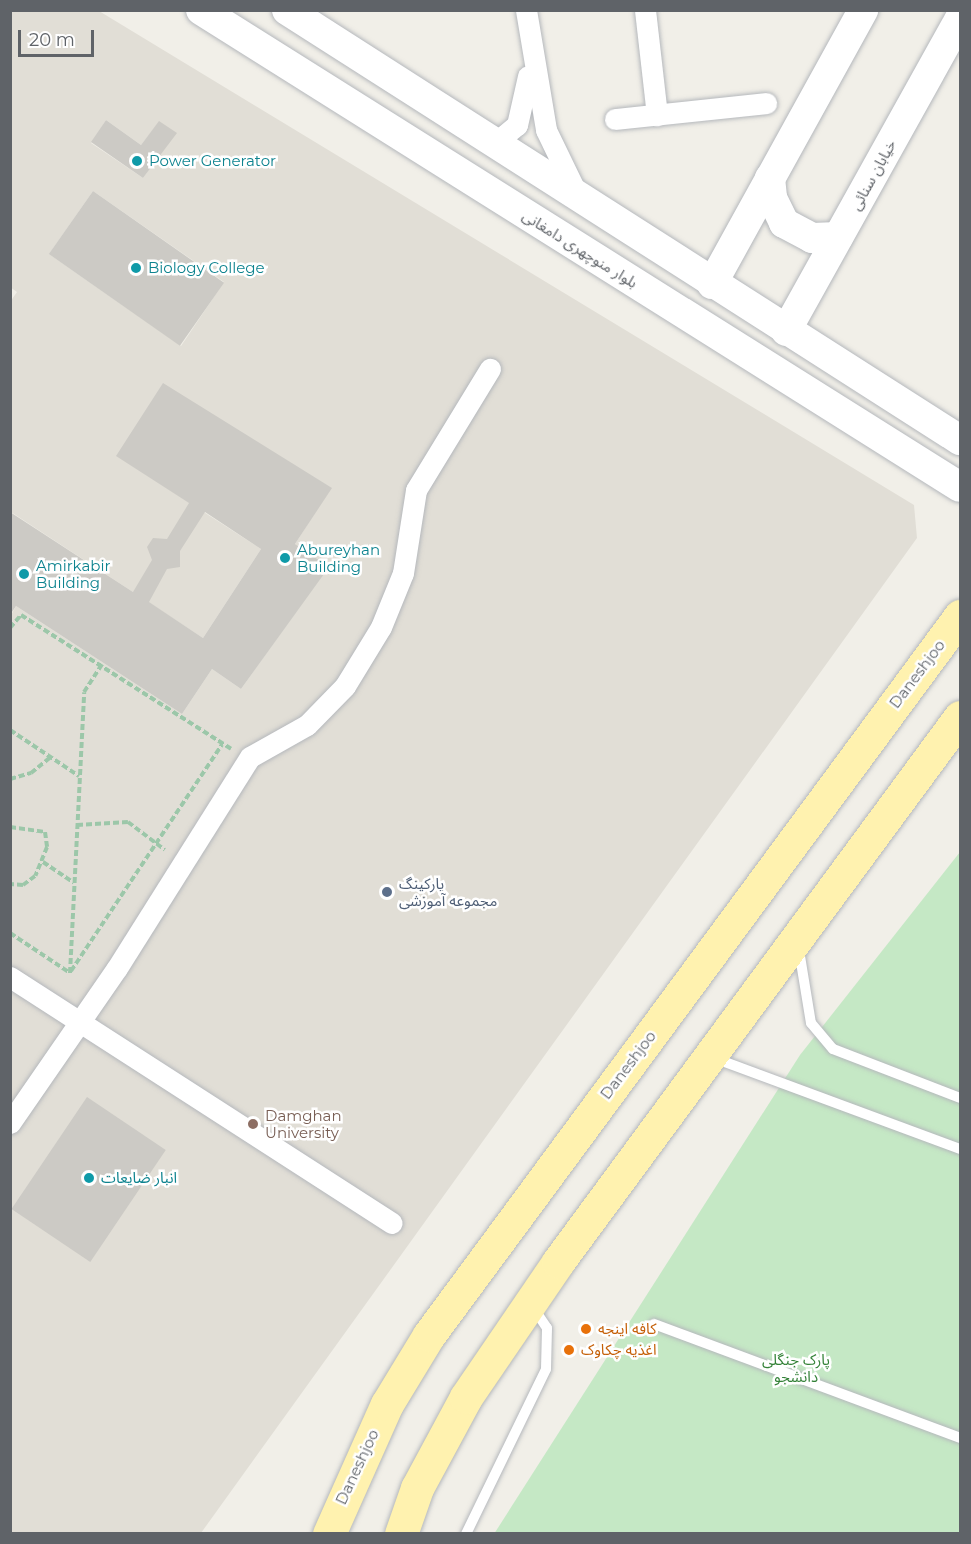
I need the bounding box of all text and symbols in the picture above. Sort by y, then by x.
scale bar [21,18,98,56]
text: 20 m [29,29,75,51]
street label: خیابان سنائی [846,137,900,213]
place label: Power Generator [149,152,276,170]
marker: Power Generator [130,154,144,168]
street label: بلوار منوچهری دامغانی [519,206,641,292]
place label: Biology College [148,259,265,277]
marker: Biology College [129,261,143,275]
place label: Abureyhan Building [297,540,380,575]
marker: Abureyhan Building [278,551,292,565]
place label: Amirkabir Building [36,556,110,591]
marker: Amirkabir Building [17,567,31,581]
street label: Daneshjoo [885,636,949,712]
place label: پارکینگ مجموعه آموزشی [399,874,497,909]
marker: پارکینگ مجموعه آموزشی [380,885,394,899]
street label: Daneshjoo [596,1027,660,1103]
place label: Damghan University [265,1106,342,1141]
marker: Damghan University [246,1117,260,1131]
place label: انبار ضایعات [101,1169,177,1187]
marker: انبار ضایعات [82,1171,96,1185]
place label: کافه اینجه [598,1320,657,1338]
marker: کافه اینجه [579,1322,593,1336]
place label: اغذیه چکاوک [581,1341,656,1359]
marker: اغذیه چکاوک [562,1343,576,1357]
park label: پارک جنگلی دانشجو [762,1350,830,1385]
street label: Daneshjoo [332,1427,382,1507]

